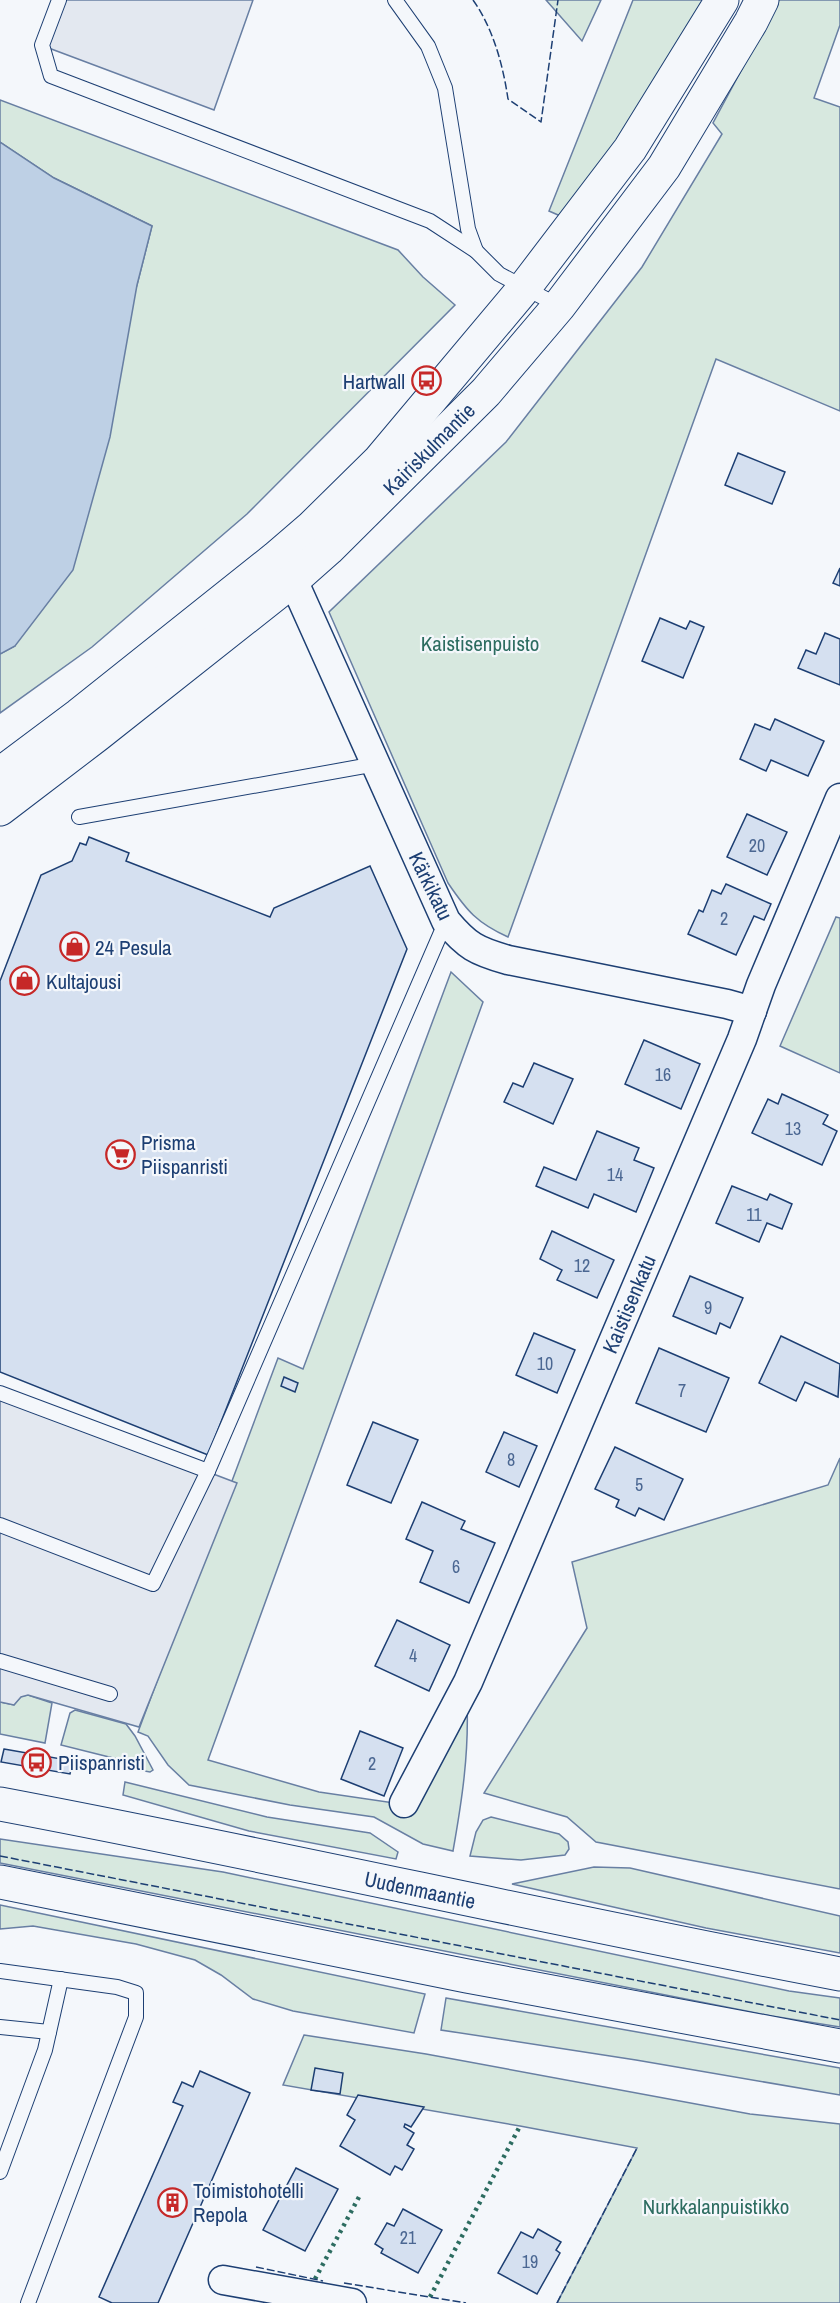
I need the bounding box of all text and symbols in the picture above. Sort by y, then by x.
bus stop icon: Hartwall [410,365,442,397]
place label: Hartwall [343,367,405,396]
street label: Kairiskulmantie [376,396,482,502]
park label: Kaistisenpuisto [421,629,539,658]
house number: 20 [749,833,765,858]
street label: Kärkikatu [402,847,460,925]
house number: 2 [720,906,728,931]
shop icon: 24 Pesula [58,931,90,963]
place label: 24 Pesula [95,933,172,962]
shop icon: Kultajousi [9,965,41,997]
place label: Kultajousi [46,967,122,996]
house number: 16 [655,1062,671,1087]
house number: 13 [785,1116,801,1141]
place label: Prisma Piispanristi [141,1128,228,1181]
supermarket icon: Prisma Piispanristi [104,1138,136,1170]
house number: 14 [607,1162,623,1187]
house number: 11 [746,1202,762,1227]
street label: Kaistisenkatu [595,1250,663,1358]
house number: 12 [574,1253,590,1278]
house number: 9 [704,1295,712,1320]
house number: 10 [537,1351,553,1376]
house number: 7 [678,1378,686,1403]
house number: 8 [507,1447,515,1472]
house number: 5 [635,1472,643,1497]
house number: 6 [452,1554,460,1579]
house number: 4 [409,1643,417,1668]
bus stop icon: Piispanristi [21,1746,53,1778]
place label: Piispanristi [58,1748,145,1777]
house number: 2 [368,1751,376,1776]
street label: Uudenmaantie [362,1864,478,1916]
place label: Toimistohotelli Repola [193,2176,304,2229]
building icon: Toimistohotelli Repola [156,2186,188,2218]
park label: Nurkkalanpuistikko [643,2192,789,2221]
house number: 21 [400,2225,417,2250]
house number: 19 [522,2249,538,2274]

